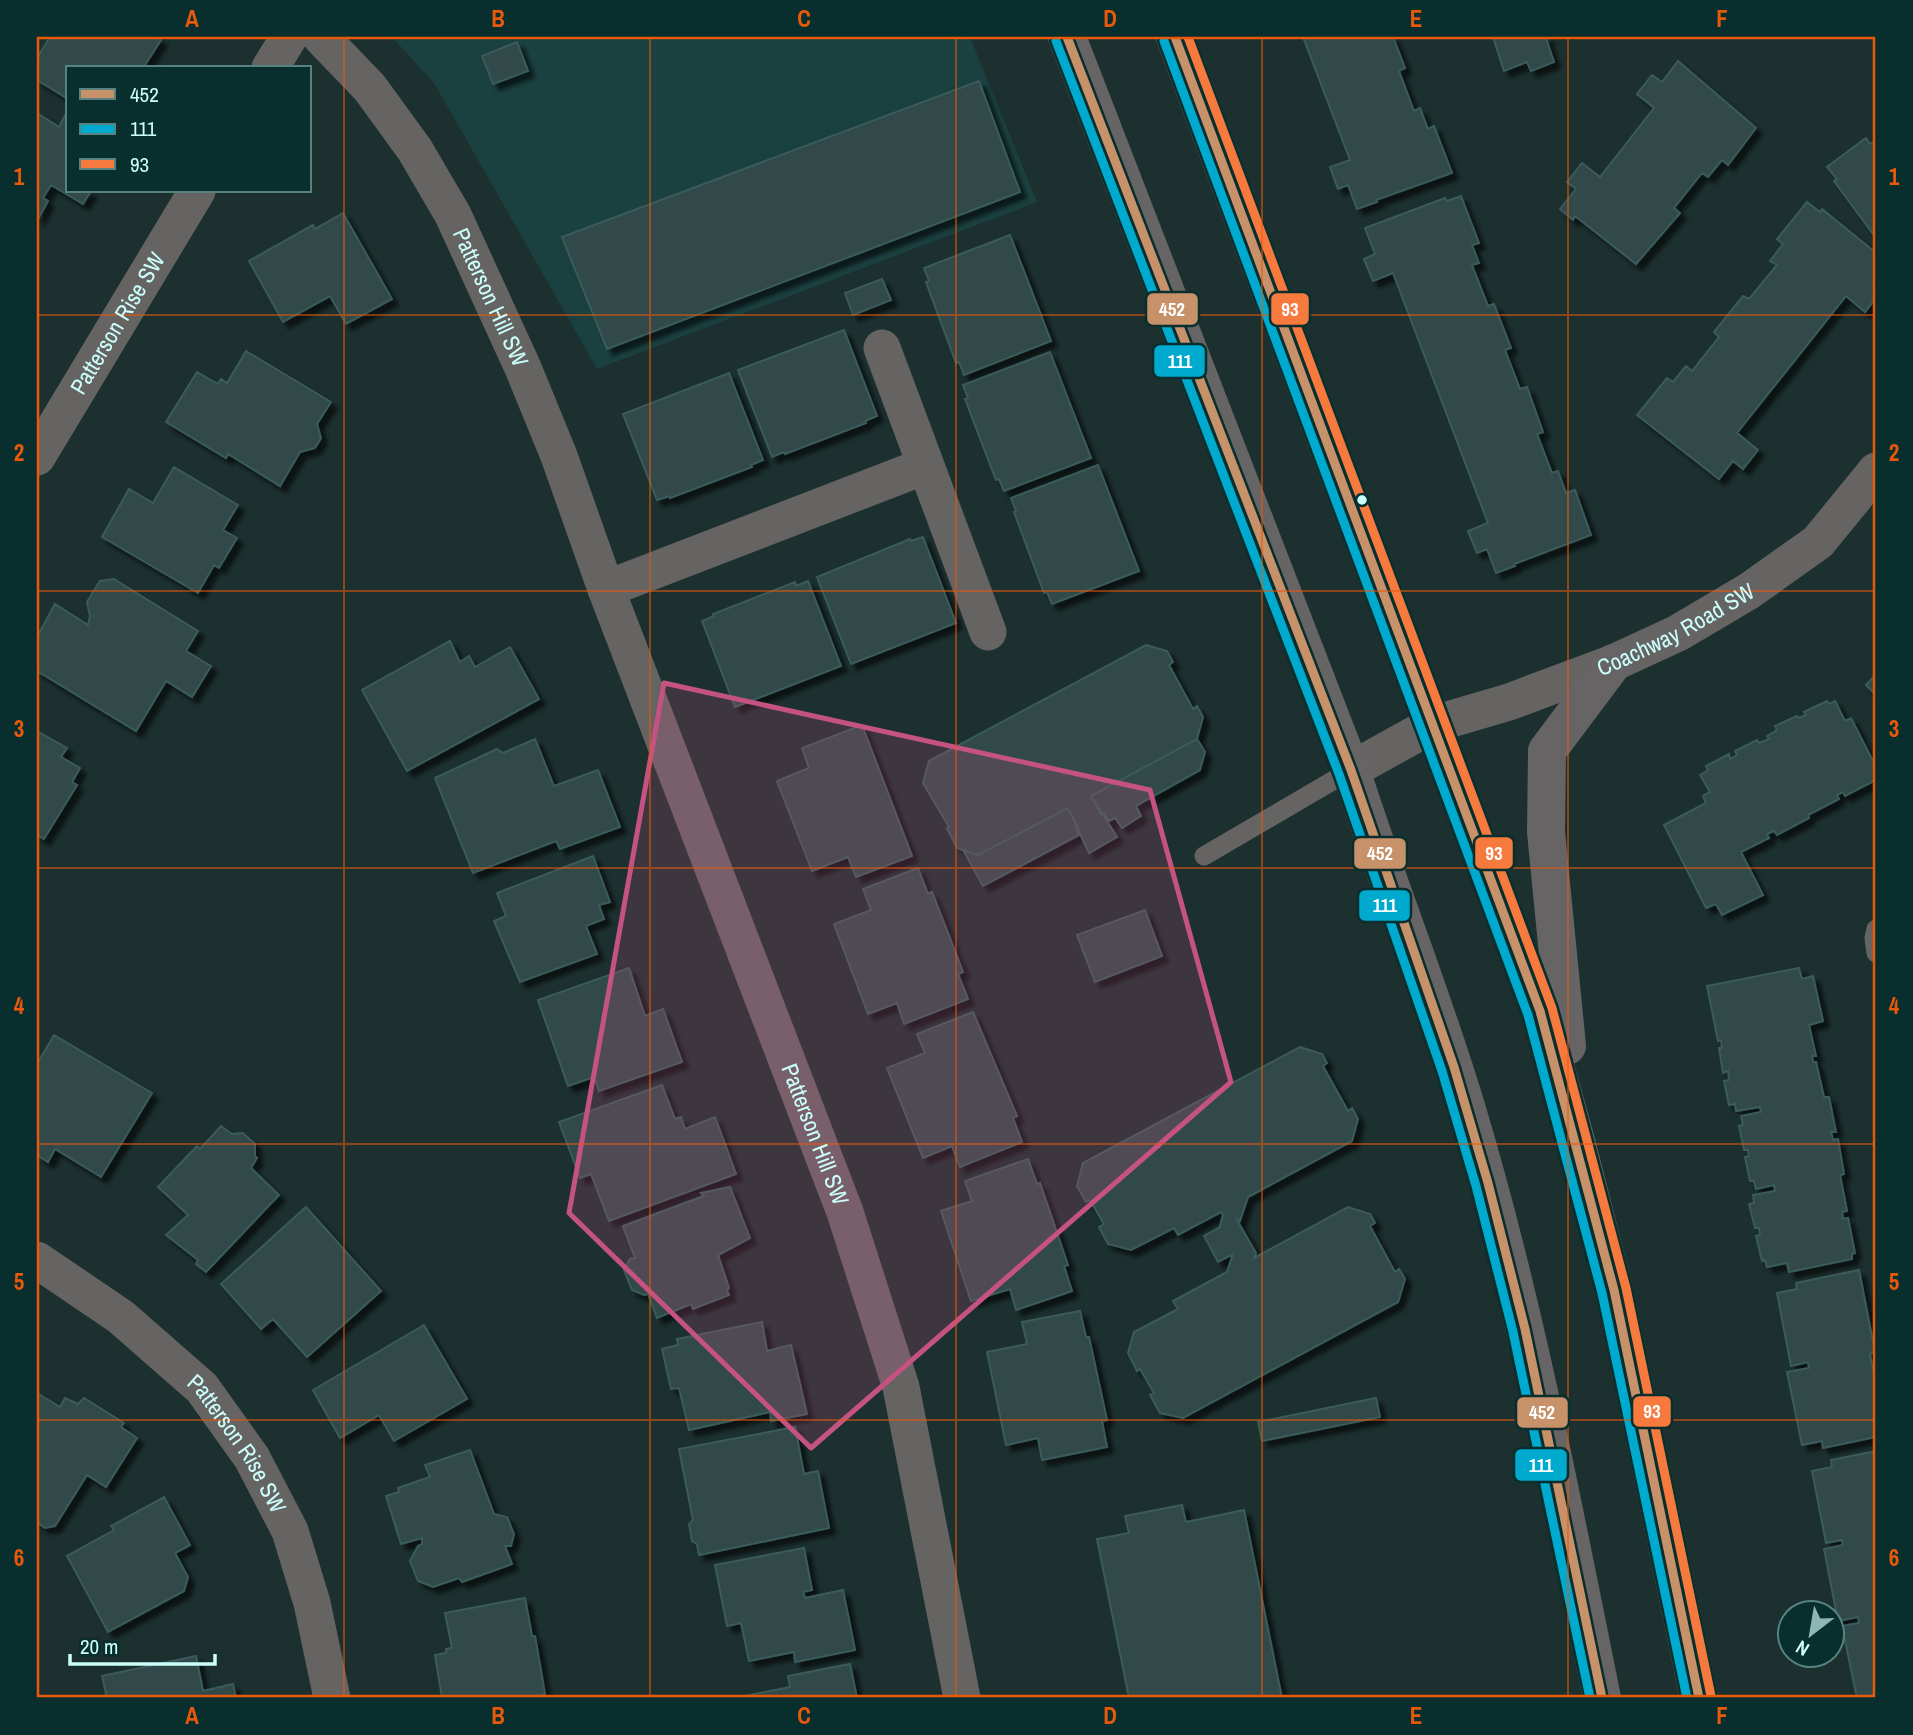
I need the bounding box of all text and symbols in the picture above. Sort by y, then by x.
text: A [185,3,199,34]
text: B [491,3,505,34]
text: C [797,3,811,34]
text: D [1103,3,1117,34]
text: E [1410,3,1422,34]
text: F [1716,3,1728,34]
legend [66,66,312,192]
text: 452 [130,80,159,109]
text: 111 [130,114,157,143]
text: 93 [130,150,149,179]
text: 1 [14,161,25,192]
text: 1 [1889,161,1900,192]
street label: Patterson Hill SW [446,223,536,371]
street label: Patterson Rise SW [62,246,172,400]
line badge: 452 [1146,292,1199,326]
line badge: 93 [1270,292,1310,326]
text: 452 [1159,296,1185,322]
text: 93 [1281,296,1299,322]
line badge: 111 [1153,344,1206,378]
text: 111 [1168,348,1192,374]
text: 2 [14,437,24,468]
text: 2 [1889,437,1899,468]
unlabelled marker [1355,493,1369,507]
street label: Coachway Road SW [1592,575,1760,683]
text: 3 [14,713,24,744]
text: 3 [1889,713,1899,744]
line badge: 93 [1474,836,1514,870]
line badge: 452 [1353,837,1407,870]
text: 452 [1367,840,1393,866]
text: 93 [1485,840,1503,866]
line badge: 111 [1358,889,1411,922]
text: 111 [1373,892,1397,918]
text: 4 [14,990,25,1021]
text: 4 [1889,990,1900,1021]
street label: Patterson Hill SW [774,1059,857,1209]
text: 5 [14,1266,24,1297]
text: 5 [1889,1266,1899,1297]
street label: Patterson Rise SW [181,1366,294,1518]
line badge: 93 [1632,1395,1672,1428]
line badge: 452 [1516,1396,1569,1429]
text: 93 [1643,1398,1661,1424]
text: 452 [1529,1399,1555,1425]
line badge: 111 [1514,1448,1568,1482]
text: 111 [1529,1452,1553,1478]
text: 6 [14,1542,24,1573]
text: 6 [1889,1542,1899,1573]
north arrow [1776,1598,1846,1668]
scale bar [70,1623,215,1667]
text: 20 m [80,1632,118,1661]
text: N [1791,1635,1814,1663]
text: A [185,1700,199,1731]
text: B [491,1700,505,1731]
text: C [797,1700,811,1731]
text: D [1103,1700,1117,1731]
text: E [1410,1700,1422,1731]
text: F [1716,1700,1728,1731]

